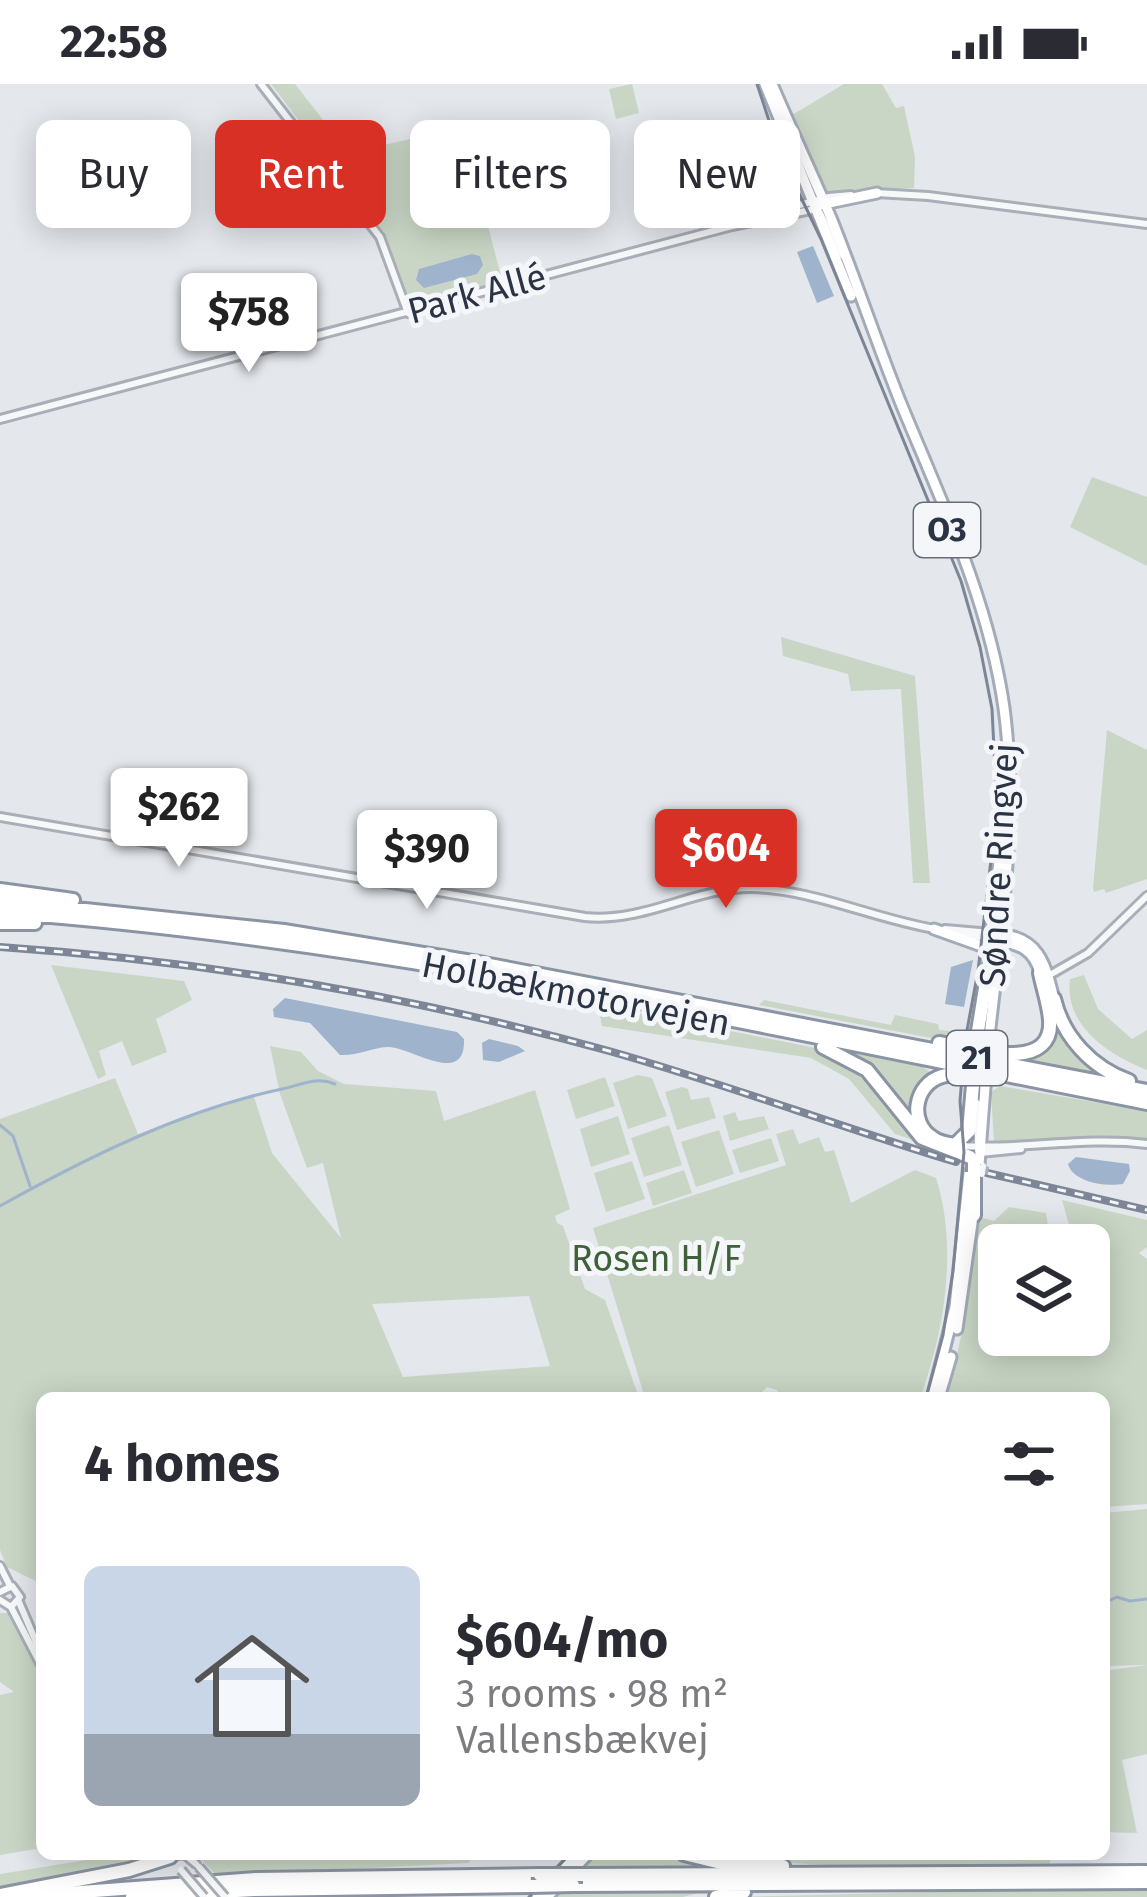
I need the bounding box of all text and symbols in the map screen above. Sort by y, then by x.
text: 22:58 [60,15,168,69]
chip: Buy [36,120,191,228]
chip: Rent [215,120,386,228]
chip: Filters [410,120,610,228]
chip: New [634,120,800,228]
street label: Park Allé [403,254,551,334]
pin: $758 [178,273,320,375]
text: $758 [208,289,290,335]
road number: O3 [914,503,980,557]
street label: Søndre Ringvej [971,742,1027,988]
pin: $262 [108,768,250,870]
text: $262 [138,784,220,830]
pin: $604 [655,809,797,911]
pin: $390 [356,810,498,912]
text: $604 [682,825,770,871]
text: $390 [384,826,470,872]
street label: Holbækmotorvejen [418,943,734,1045]
road number: 21 [947,1031,1007,1085]
map controls [978,1224,1110,1356]
button: layers [978,1224,1110,1356]
park label: Rosen H/F [571,1237,741,1281]
icon: filters [996,1431,1062,1497]
text: 4 homes [84,1433,280,1495]
text: $604/mo [456,1609,668,1671]
icon: home [180,1614,324,1758]
text: 3 rooms · 98 m² [456,1671,728,1717]
text: Vallensbækvej [456,1717,709,1763]

